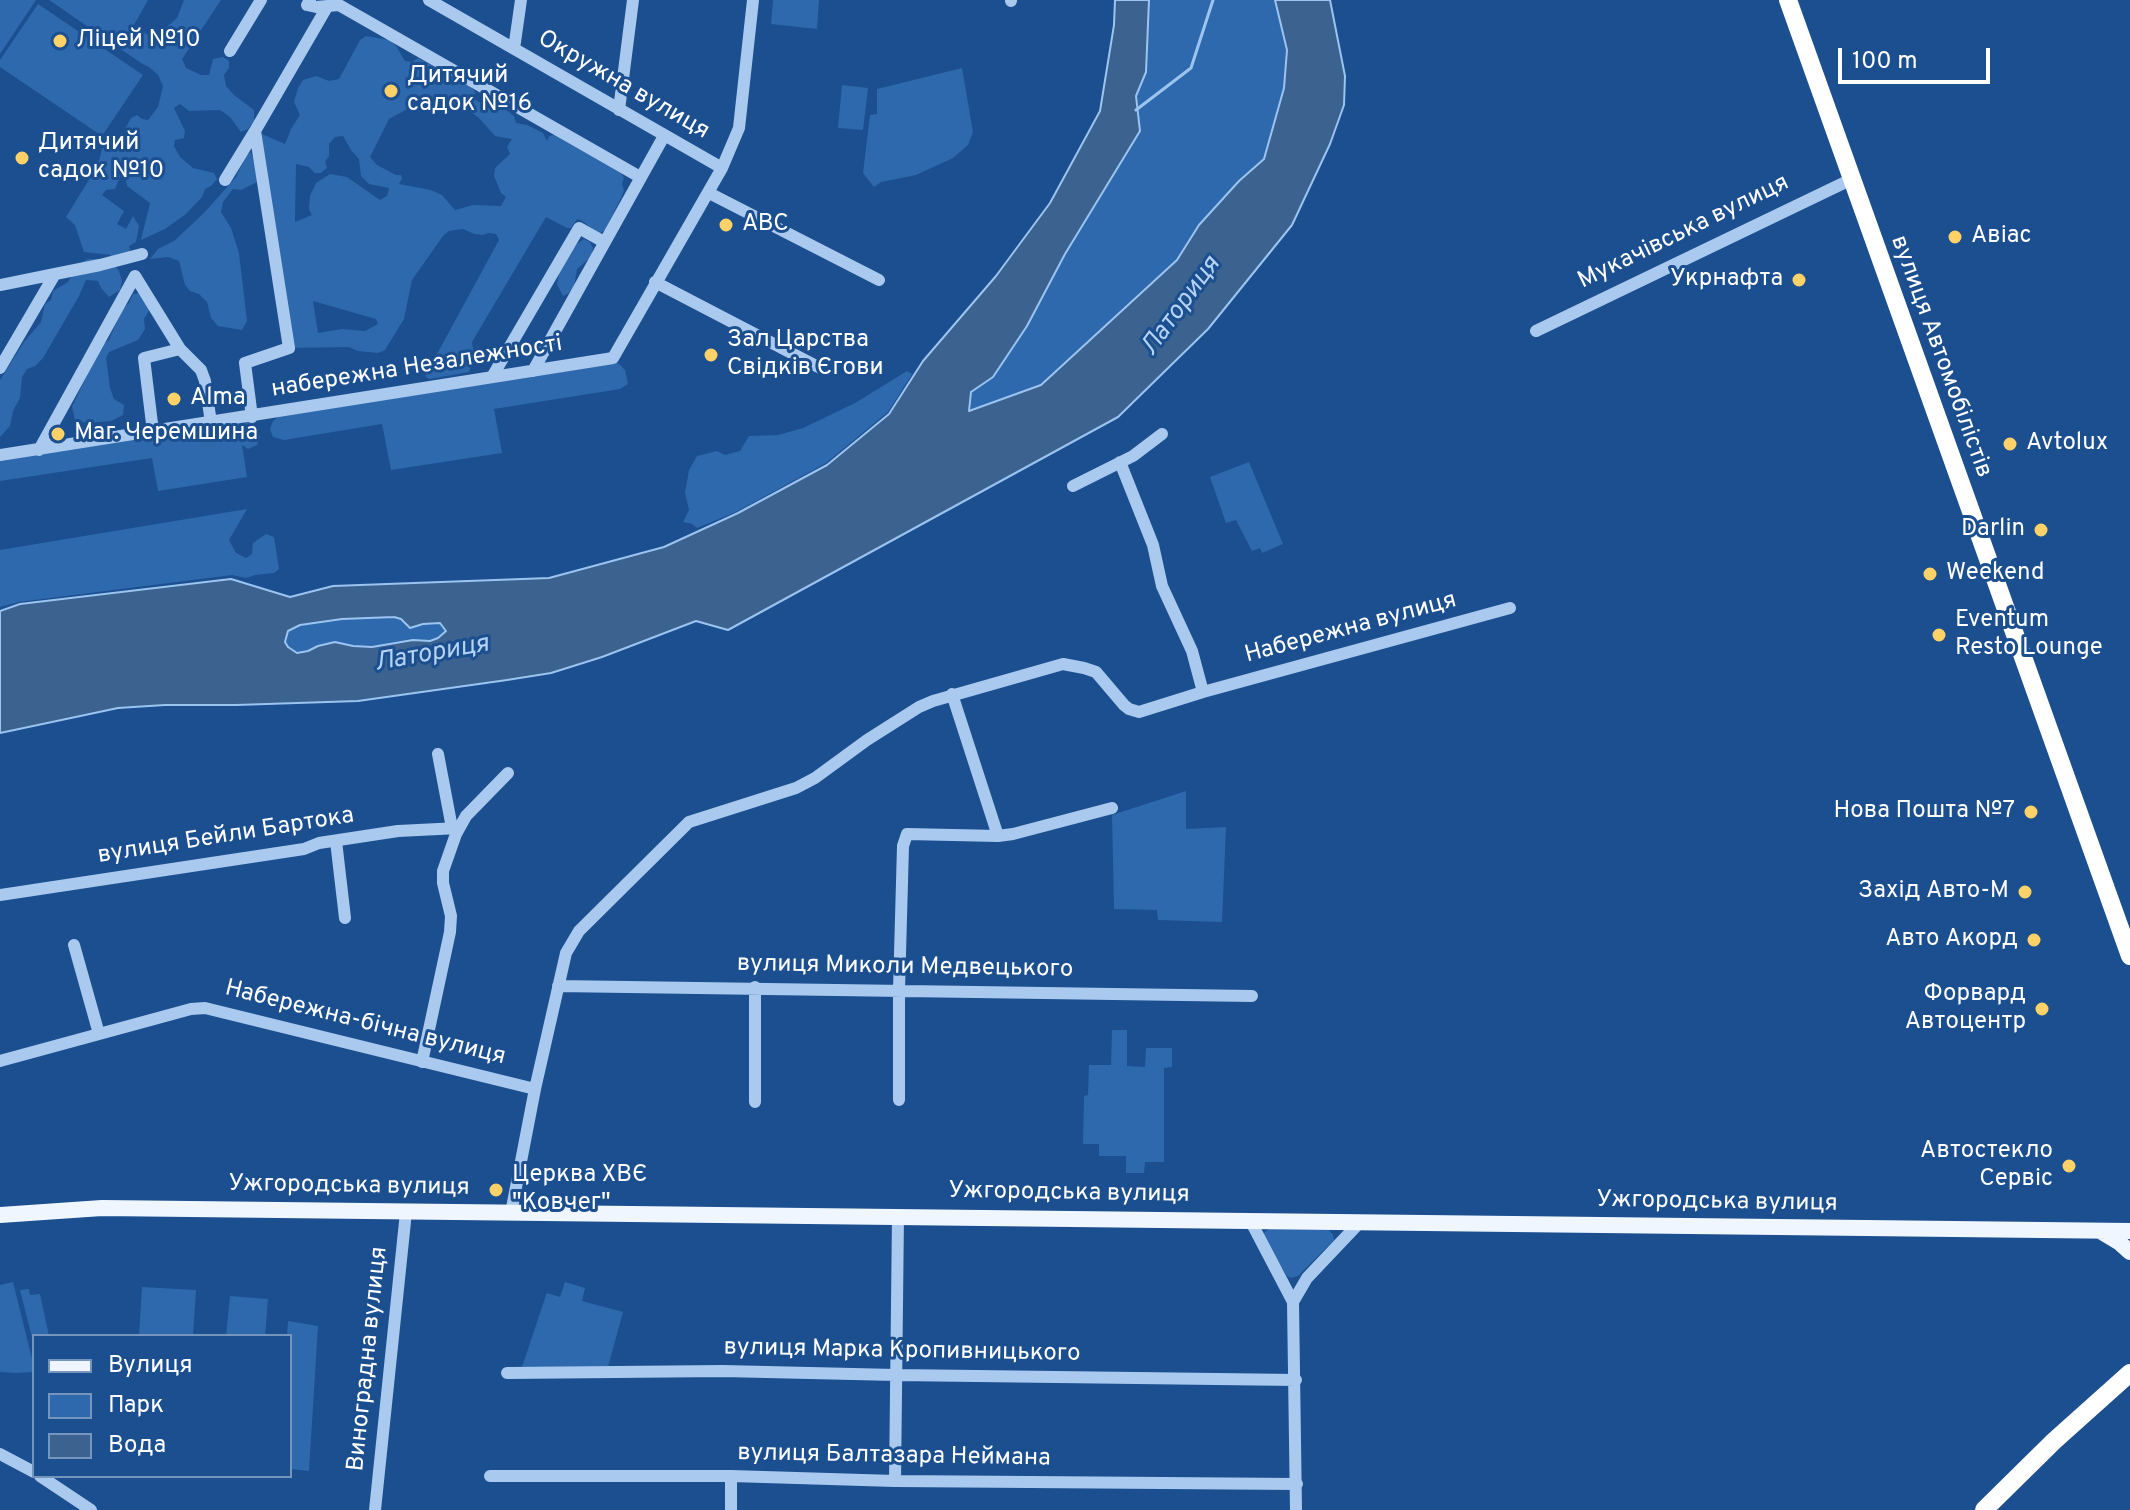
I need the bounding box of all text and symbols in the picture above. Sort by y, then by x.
street label: Окружна вулиця [532,25,714,147]
place label: Ліцей №10 [76,27,201,55]
marker: Ліцей №10 [51,32,69,50]
scale bar [1842,32,1994,82]
text: 100 m [1852,47,1918,77]
place label: Дитячий садок №16 [407,63,532,119]
marker: Дитячий садок №16 [382,82,400,100]
place label: Дитячий садок №10 [38,130,164,186]
marker: Дитячий садок №10 [13,149,31,167]
street label: Мукачівська вулиця [1574,169,1794,297]
place label: ABC [742,211,789,239]
marker: ABC [717,216,735,234]
place label: Авіас [1971,223,2032,251]
marker: Авіас [1946,228,1964,246]
street label: вулиця Автомобілістів [1883,232,1997,482]
water label: Латориця [1135,251,1229,363]
place label: Укрнафта [1670,266,1783,294]
marker: Укрнафта [1790,271,1808,289]
place label: Зал Царства Свідків Єгови [727,327,884,383]
street label: набережна Незалежності [269,331,565,405]
marker: Зал Царства Свідків Єгови [702,346,720,364]
place label: Alma [190,385,246,413]
marker: Alma [165,390,183,408]
place label: Маг. Черемшина [74,420,258,448]
marker: Маг. Черемшина [49,425,67,443]
place label: Avtolux [2026,430,2108,458]
marker: Avtolux [2001,435,2019,453]
place label: Darlin [1961,516,2025,544]
marker: Darlin [2032,521,2050,539]
place label: Weekend [1946,560,2044,588]
marker: Weekend [1921,565,1939,583]
street label: Набережна вулиця [1242,587,1460,671]
place label: Eventum Resto Lounge [1955,607,2103,663]
marker: Eventum Resto Lounge [1930,626,1948,644]
water label: Латориця [372,630,492,680]
place label: Нова Пошта №7 [1833,798,2015,826]
street label: вулиця Бейли Бартока [96,802,356,872]
marker: Нова Пошта №7 [2022,803,2040,821]
place label: Захід Авто-М [1858,878,2009,906]
marker: Захід Авто-М [2016,883,2034,901]
place label: Авто Акорд [1885,926,2018,954]
marker: Авто Акорд [2025,931,2043,949]
street label: вулиця Миколи Медвецького [737,951,1073,985]
street label: Набережна-бічна вулиця [222,975,508,1073]
place label: Форвард Автоцентр [1905,981,2026,1037]
marker: Форвард Автоцентр [2033,1000,2051,1018]
place label: Автостекло Сервіс [1920,1138,2053,1194]
marker: Автостекло Сервіс [2060,1157,2078,1175]
place label: Церква ХВЄ "Ковчег" [512,1162,647,1218]
street label: Ужгородська вулиця [228,1170,470,1204]
street label: Ужгородська вулиця [948,1177,1190,1211]
marker: Церква ХВЄ "Ковчег" [487,1181,505,1199]
street label: Ужгородська вулиця [1596,1186,1838,1220]
street label: Виноградна вулиця [343,1245,395,1473]
legend [32,1334,292,1478]
street label: вулиця Марка Кропивницького [723,1334,1081,1370]
text: Вулиця [108,1351,192,1381]
text: Парк [108,1391,164,1421]
text: Вода [108,1431,166,1461]
street label: вулиця Балтазара Неймана [737,1440,1051,1474]

